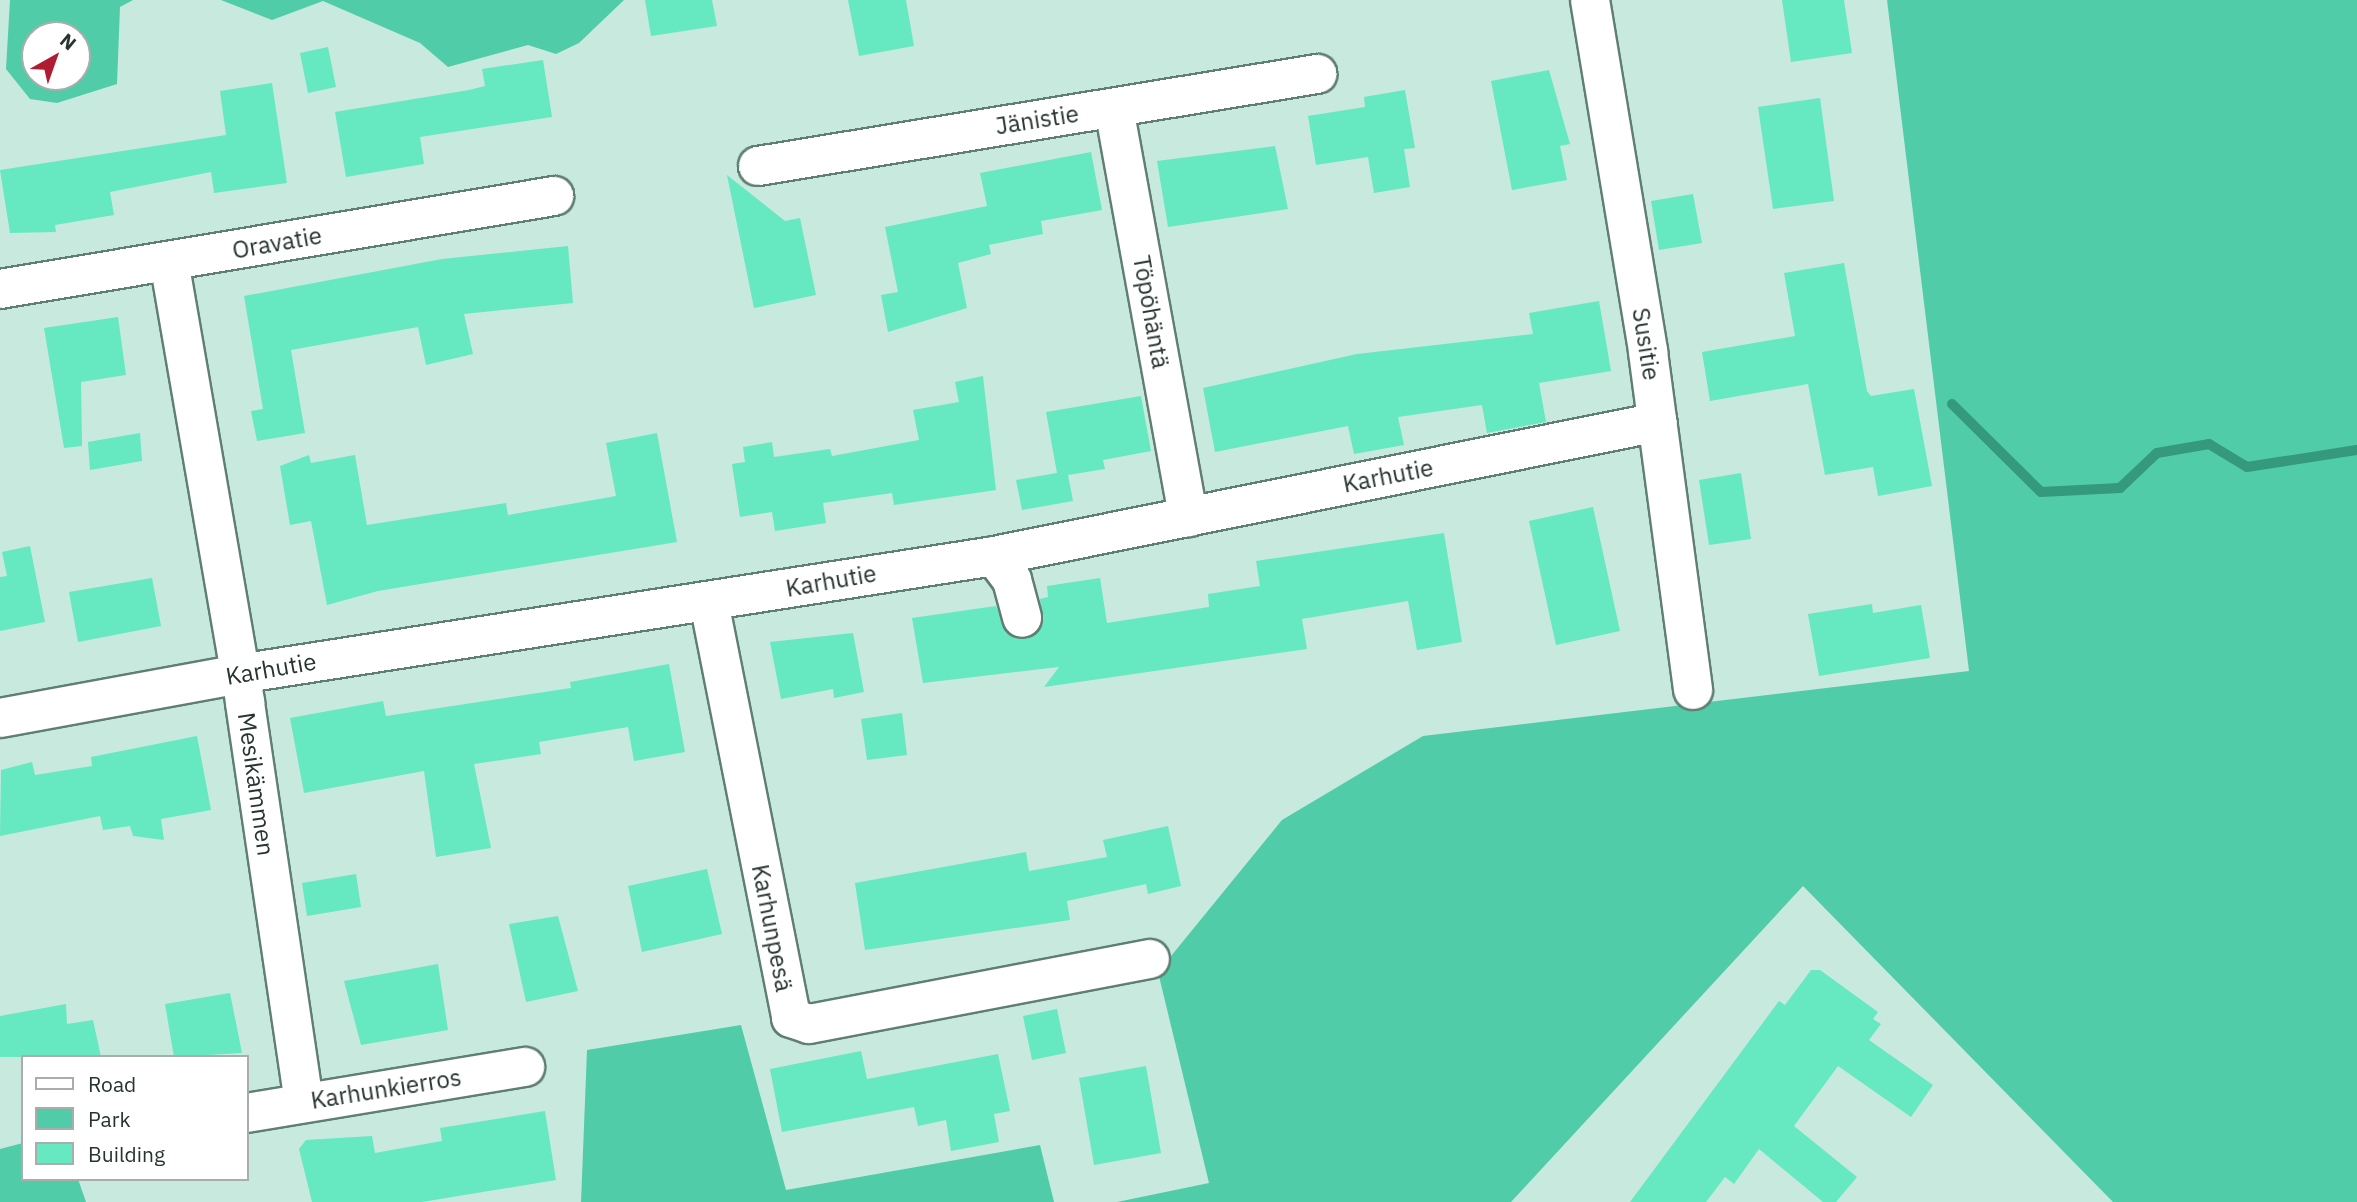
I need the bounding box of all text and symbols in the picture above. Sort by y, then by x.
north arrow [21,21,91,91]
text: N [55,28,81,55]
street label: Jänistie [993,99,1081,141]
street label: Oravatie [230,221,324,265]
street label: Töpöhäntä [1127,253,1175,371]
street label: Susitie [1626,306,1666,382]
street label: Karhutie [1340,453,1436,499]
street label: Karhutie [784,559,878,603]
street label: Karhutie [224,647,318,691]
street label: Mesikämmen [232,710,280,858]
street label: Karhunpesä [746,862,798,994]
legend [21,1055,248,1181]
street label: Karhunkierros [309,1063,463,1115]
text: Road [88,1070,136,1098]
text: Park [88,1105,131,1133]
text: Building [88,1140,165,1168]

